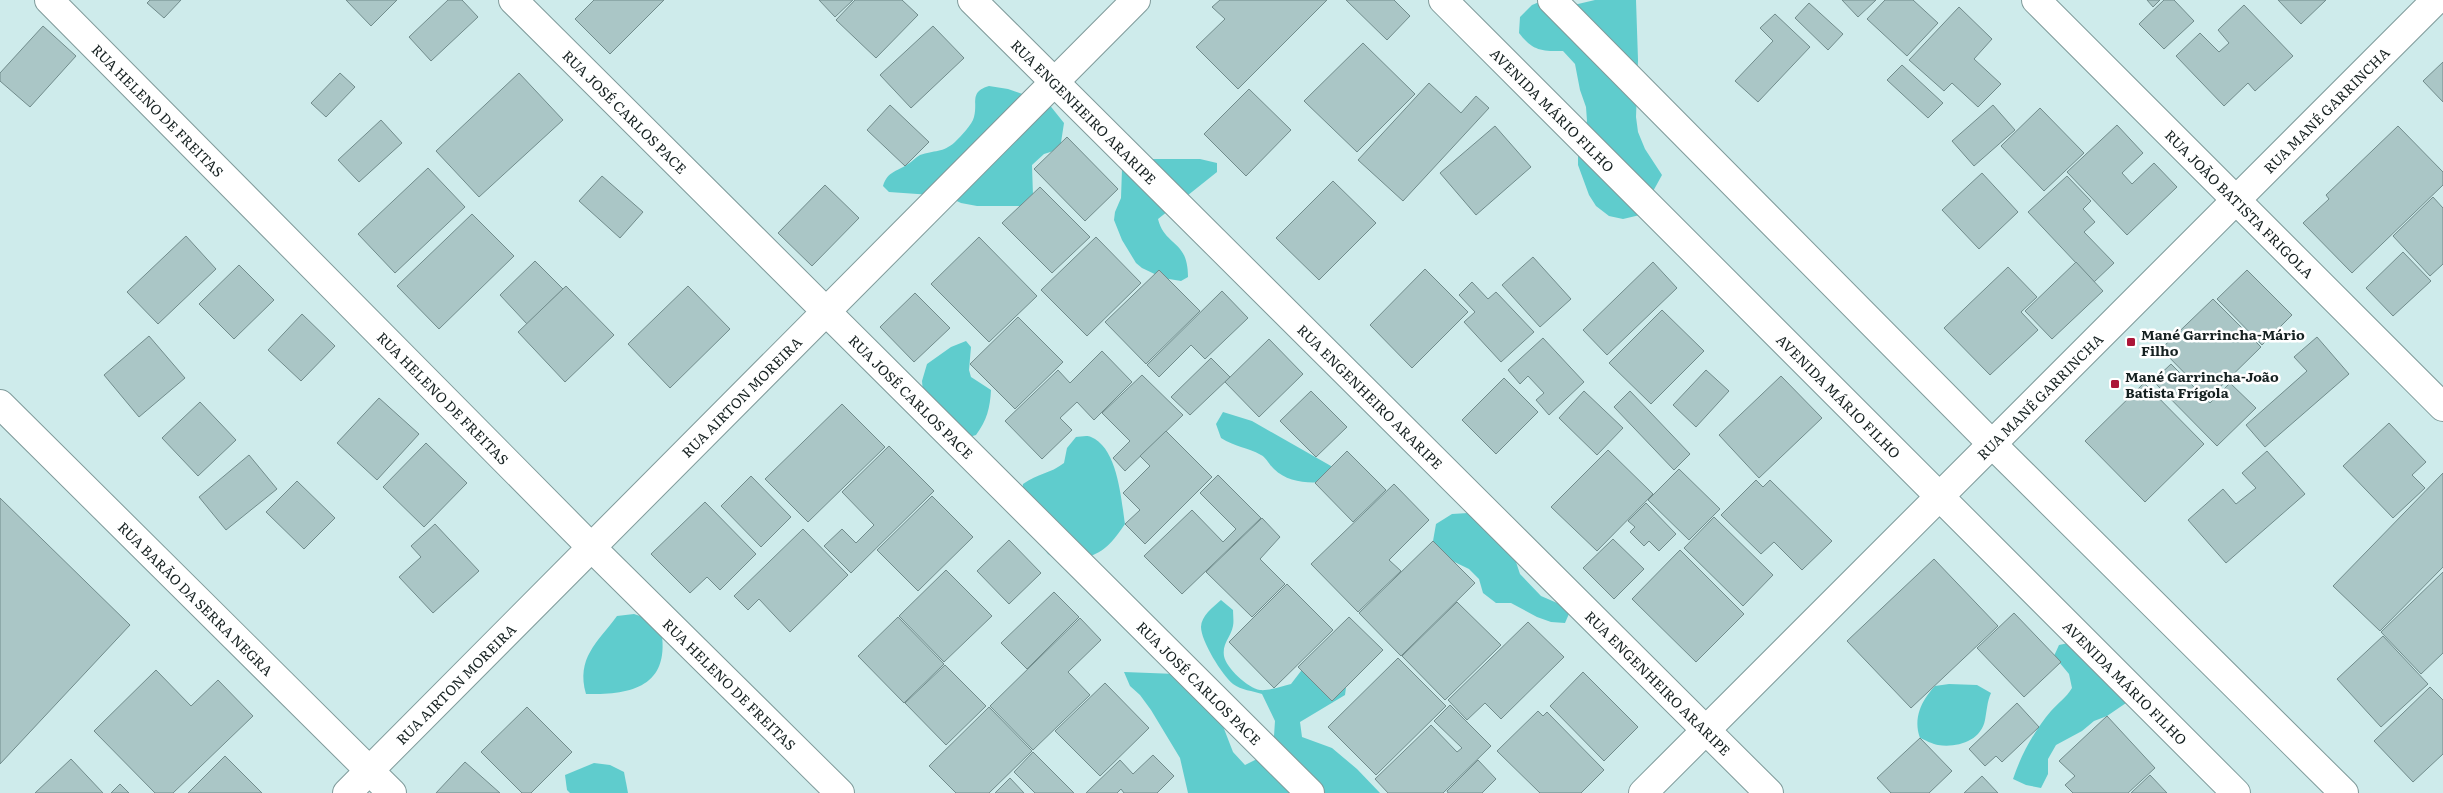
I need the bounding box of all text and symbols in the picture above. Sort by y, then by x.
street label: RUA ENGENHEIRO ARARIPE [1007,35,1161,188]
street label: RUA HELENO DE FREITAS [88,39,228,181]
street label: RUA MANÉ GARRINCHA [2259,42,2394,177]
street label: AVENIDA MÁRIO FILHO [1486,43,1619,176]
street label: RUA JOSÉ CARLOS PACE [558,45,692,178]
street label: RUA JOÃO BATISTA FRIGOLA [2161,125,2319,283]
street label: RUA ENGENHEIRO ARARIPE [1293,320,1448,473]
place label: Mané Garrincha-Mário Filho [2141,324,2305,360]
street label: RUA HELENO DE FREITAS [373,327,514,469]
street label: RUA MANÉ GARRINCHA [1972,328,2108,464]
street label: RUA JOSÉ CARLOS PACE [845,330,978,463]
street label: AVENIDA MÁRIO FILHO [1773,330,1905,462]
street label: RUA AIRTON MOREIRA [677,331,806,461]
marker: Mané Garrincha-Mário Filho [2125,336,2137,348]
place label: Mané Garrincha-João Batista Frígola [2125,366,2279,402]
marker: Mané Garrincha-João Batista Frígola [2109,378,2121,390]
street label: RUA BARÃO DA SERRA NEGRA [114,517,278,680]
street label: RUA ENGENHEIRO ARARIPE [1581,606,1735,760]
street label: RUA HELENO DE FREITAS [659,614,801,754]
street label: RUA JOSÉ CARLOS PACE [1133,616,1266,749]
street label: AVENIDA MÁRIO FILHO [2059,616,2192,749]
street label: RUA AIRTON MOREIRA [391,619,521,749]

